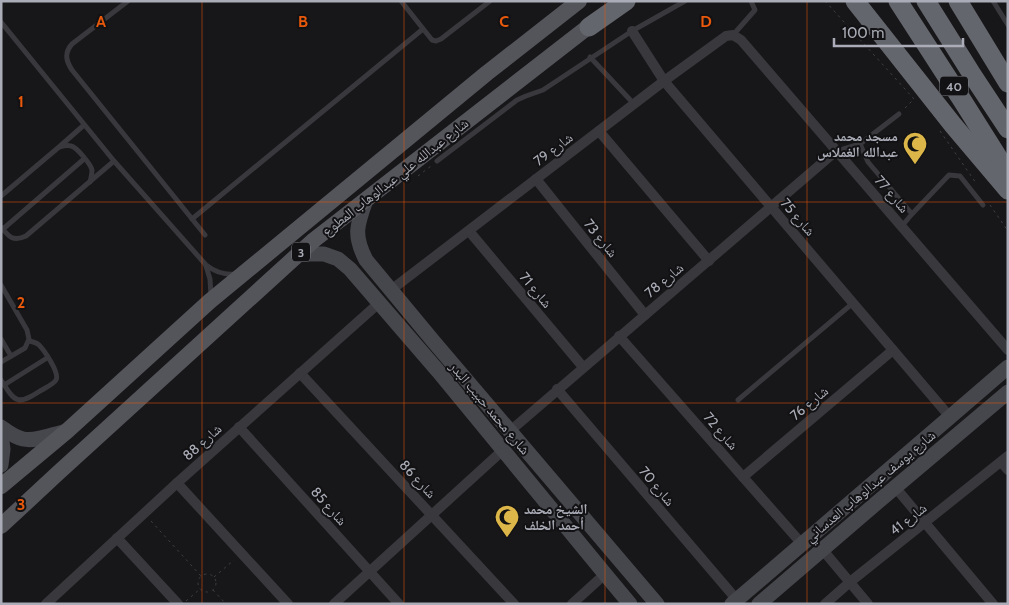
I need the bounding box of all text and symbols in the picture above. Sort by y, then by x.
text: A [96,12,106,31]
text: B [298,12,308,31]
text: C [499,12,509,31]
text: D [700,12,712,31]
scale bar [834,15,963,47]
text: 100 m [842,24,884,42]
road number: 40 [940,76,968,95]
text: 1 [18,92,24,111]
street label: شارع عبدالله علي عبدالوهاب المطوع [318,114,474,242]
place label: مسجد محمد عبدالله الغملاس [817,127,898,161]
street label: شارع 79 [530,128,577,170]
mosque icon: مسجد محمد عبدالله الغملاس [902,131,928,165]
street label: شارع 77 [870,172,913,217]
street label: شارع 75 [776,194,819,240]
street label: شارع 73 [579,215,622,262]
road number: 3 [292,242,310,262]
street label: شارع 78 [641,259,688,302]
street label: شارع 71 [515,268,556,312]
text: 2 [17,293,25,312]
street label: شارع محمد حبيب البدر [444,357,534,459]
street label: شارع 76 [786,382,832,425]
street label: شارع 72 [699,408,742,454]
street label: شارع 88 [179,420,226,465]
street label: شارع يوسف عبدالوهاب العدساني [801,426,941,548]
street label: شارع 86 [395,456,440,503]
street label: شارع 70 [634,462,679,510]
street label: شارع 85 [306,483,351,530]
text: 3 [17,495,25,514]
street label: شارع 41 [886,499,931,540]
place label: الشيخ محمد أحمد الخلف [524,500,588,534]
mosque icon: الشيخ محمد أحمد الخلف [494,504,520,538]

